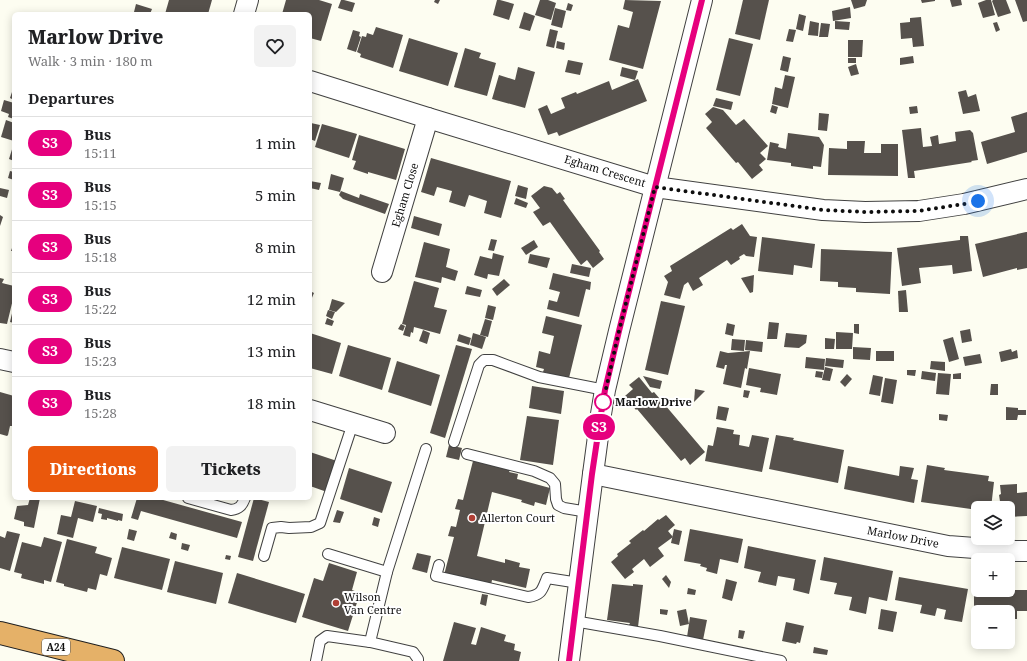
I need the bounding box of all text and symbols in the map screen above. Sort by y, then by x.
text: Marlow Drive [28,24,163,50]
button: heart [254,25,296,67]
text: Walk · 3 min · 180 m [28,52,153,70]
text: Departures [28,88,114,108]
text: Bus [84,124,111,144]
text: S3 [42,133,58,152]
text: 1 min [255,133,296,153]
text: 15:11 [84,144,117,162]
street label: Egham Crescent [563,151,648,190]
street label: Egham Close [388,161,421,229]
text: Bus [84,176,111,196]
text: S3 [42,185,58,204]
text: 5 min [255,185,296,205]
your location [968,191,988,211]
text: 15:15 [84,196,117,214]
text: Bus [84,228,111,248]
text: S3 [42,237,58,256]
text: 8 min [255,237,296,257]
text: 15:18 [84,248,117,266]
text: Bus [84,280,111,300]
text: S3 [42,289,58,308]
text: 12 min [247,289,296,309]
text: 15:22 [84,300,117,318]
text: Bus [84,332,111,352]
text: S3 [42,341,58,360]
text: 13 min [247,341,296,361]
text: 15:23 [84,352,117,370]
text: Bus [84,384,111,404]
text: S3 [42,393,58,412]
text: 18 min [247,393,296,413]
marker: Marlow Drive [594,393,612,411]
place label: Marlow Drive [615,394,692,409]
text: 15:28 [84,404,117,422]
line badge: S3 [581,414,617,440]
text: S3 [591,417,607,436]
button: Directions [28,446,158,492]
button: Tickets [166,446,296,492]
map controls [971,501,1015,649]
button: layers [971,501,1015,545]
place label: Allerton Court [480,510,555,525]
marker: Allerton Court [467,513,477,523]
street label: Marlow Drive [866,522,940,551]
button: + [971,553,1015,597]
place label: Wilson Van Centre [344,589,402,617]
marker: Wilson Van Centre [331,598,341,608]
button: − [971,605,1015,649]
road number: A24 [42,639,70,655]

